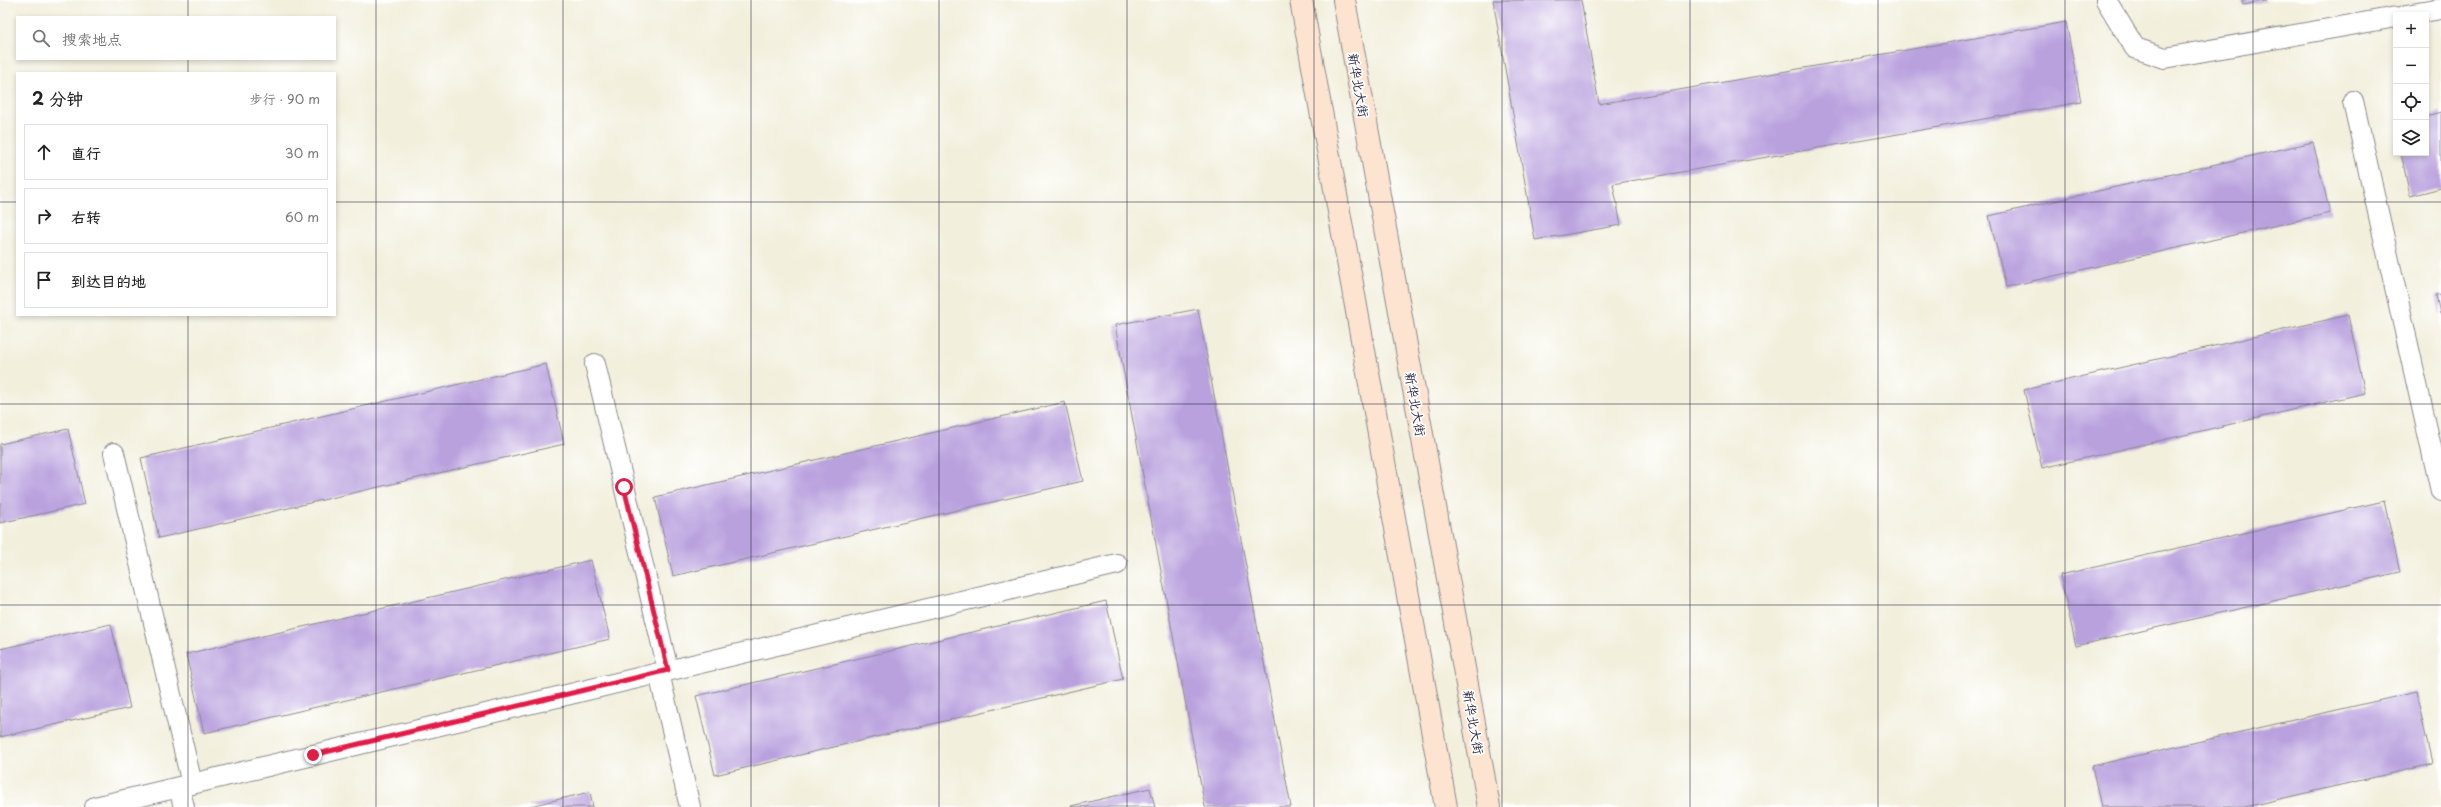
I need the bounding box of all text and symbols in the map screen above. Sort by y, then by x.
map controls [2393,12,2429,156]
button: + [2393,12,2429,48]
search box [16,16,336,60]
icon: search [30,27,52,49]
text: 搜索地点 [62,27,122,50]
button: − [2393,48,2429,84]
street label: 新华北大街 [1344,51,1374,119]
button: locate [2393,84,2429,120]
text: 2 分钟 [32,85,83,111]
text: 步行 · 90 m [249,89,320,108]
button: layers [2393,120,2429,156]
icon: ahead [33,141,55,163]
text: 直行 [71,141,101,164]
text: 30 m [285,143,319,162]
icon: right [33,205,55,227]
text: 右转 [71,205,101,228]
text: 60 m [285,207,319,226]
icon: arrive [33,269,55,291]
text: 到达目的地 [71,269,146,292]
street label: 新华北大街 [1401,370,1431,438]
route start [615,478,633,496]
street label: 新华北大街 [1459,688,1489,756]
route end [304,746,322,764]

